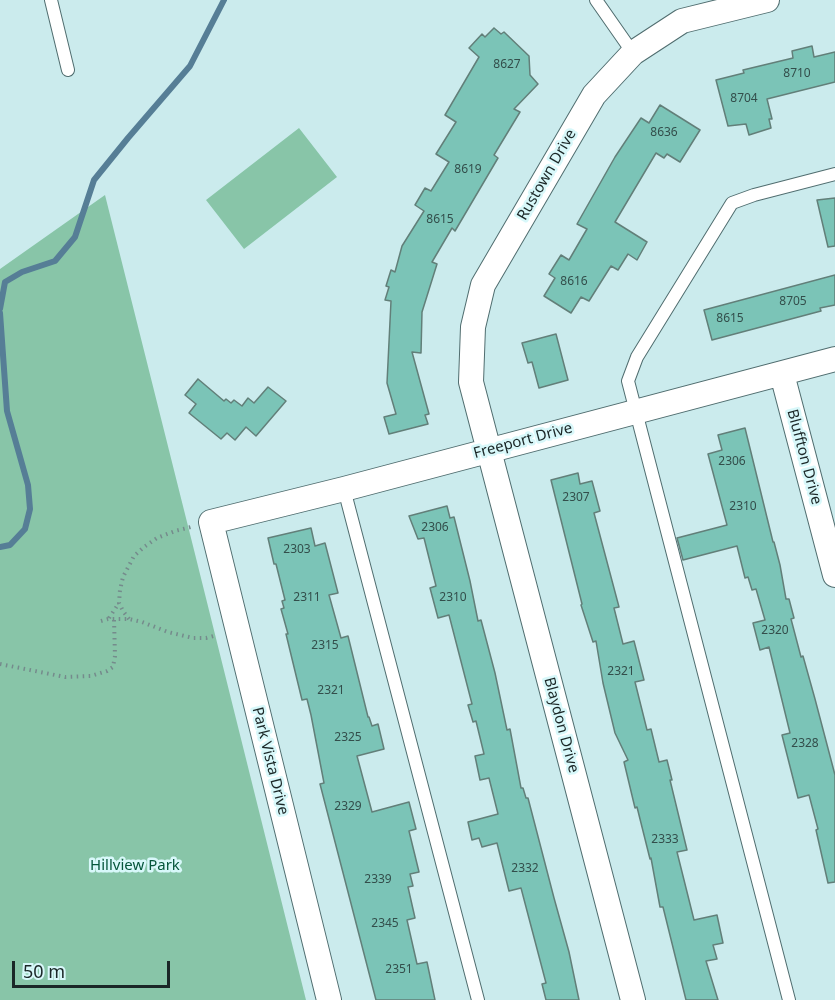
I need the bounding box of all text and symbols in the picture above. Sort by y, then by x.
house number: 8627 [493,58,521,72]
house number: 8710 [783,67,811,81]
house number: 8704 [730,92,758,106]
street label: Rustown Drive [514,126,580,224]
house number: 8636 [650,126,678,140]
house number: 8619 [454,163,482,177]
house number: 8615 [426,213,454,227]
house number: 8616 [560,275,588,289]
house number: 8705 [779,295,807,309]
house number: 8615 [716,312,744,326]
street label: Bluffton Drive [783,407,825,507]
street label: Freeport Drive [472,419,574,463]
house number: 2306 [718,455,746,469]
house number: 2307 [562,491,590,505]
house number: 2310 [729,500,757,514]
house number: 2306 [421,521,449,535]
house number: 2303 [283,543,311,557]
house number: 2311 [293,591,321,605]
house number: 2310 [439,591,467,605]
house number: 2320 [761,624,789,638]
house number: 2315 [311,639,339,653]
house number: 2321 [607,665,635,679]
street label: Blaydon Drive [540,675,582,775]
house number: 2321 [317,684,345,698]
street label: Park Vista Drive [248,705,292,817]
house number: 2325 [334,731,362,745]
house number: 2328 [791,737,819,751]
house number: 2329 [334,800,362,814]
house number: 2333 [651,833,679,847]
park label: Hillview Park [90,857,180,875]
house number: 2332 [511,862,539,876]
house number: 2339 [364,873,392,887]
house number: 2345 [371,917,399,931]
scale bar [15,949,172,987]
text: 50 m [23,959,65,983]
house number: 2351 [385,963,413,977]

